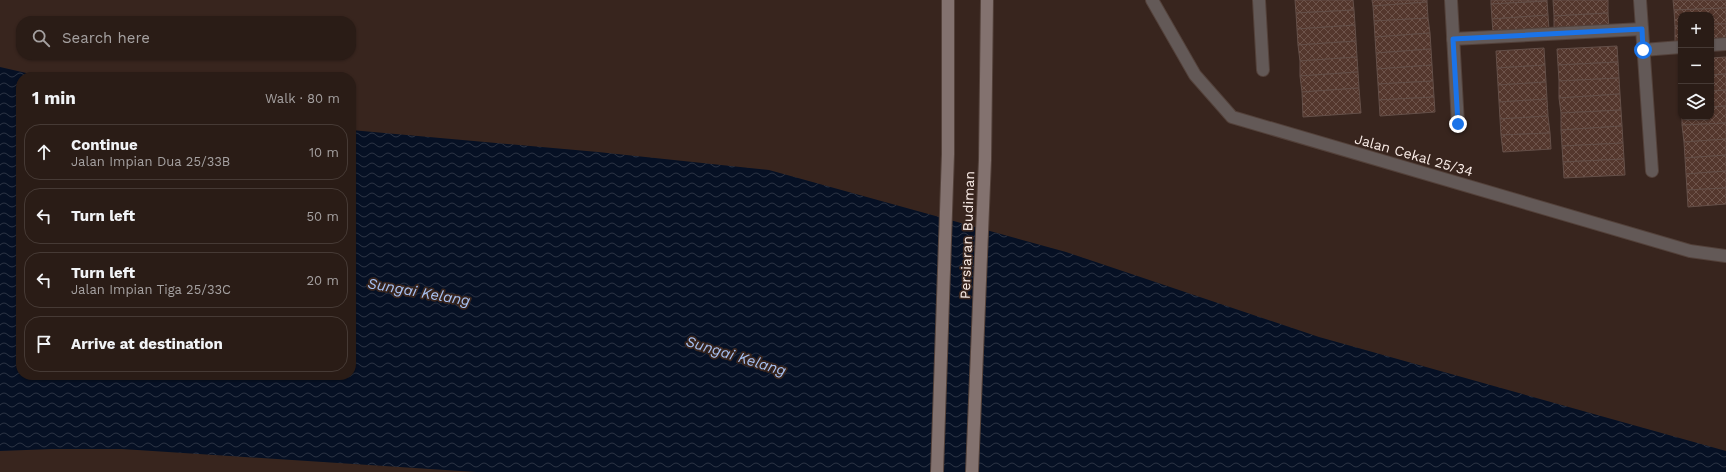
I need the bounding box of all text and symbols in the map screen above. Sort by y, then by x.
map controls [1678,12,1714,120]
button: + [1678,12,1714,48]
search box [16,16,356,60]
icon: search [30,27,52,49]
text: Search here [62,29,150,47]
route start [1634,41,1652,59]
button: − [1678,48,1714,84]
button: layers [1678,84,1714,120]
text: 1 min [32,88,76,108]
text: Walk · 80 m [265,91,340,106]
route end [1449,115,1467,133]
street label: Jalan Cekal 25/34 [1353,130,1475,180]
text: Continue [71,136,138,154]
icon: ahead [33,141,55,163]
text: 10 m [309,145,339,160]
text: Jalan Impian Dua 25/33B [71,154,230,169]
street label: Persiaran Budiman [957,171,977,299]
icon: left [33,205,55,227]
text: Turn left [71,207,135,225]
text: 50 m [307,209,339,224]
text: Turn left [71,264,135,282]
icon: left [33,269,55,291]
text: 20 m [307,273,339,288]
water label: Sungai Kelang [366,274,472,310]
text: Jalan Impian Tiga 25/33C [71,282,231,297]
water label: Sungai Kelang [684,332,788,380]
icon: arrive [33,333,55,355]
text: Arrive at destination [71,335,223,353]

